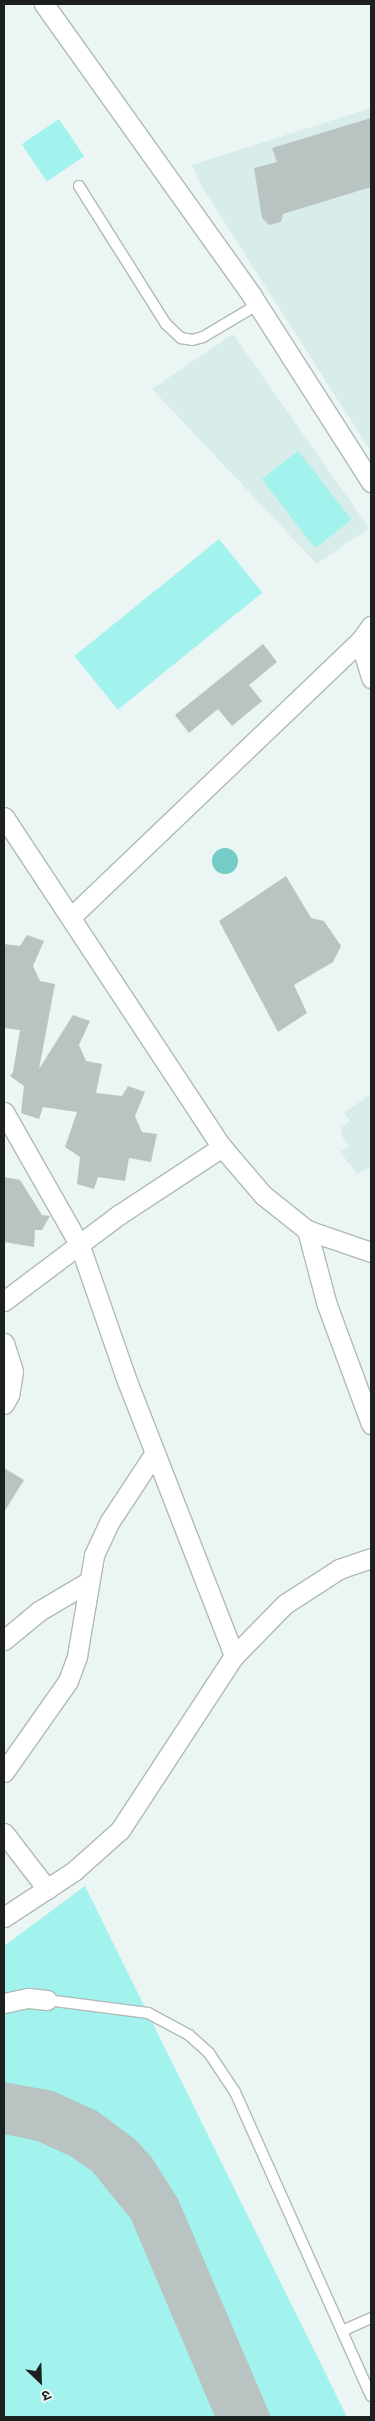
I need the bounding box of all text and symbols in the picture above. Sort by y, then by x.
north arrow [15,2356,65,2406]
text: उ [39,2386,54,2405]

